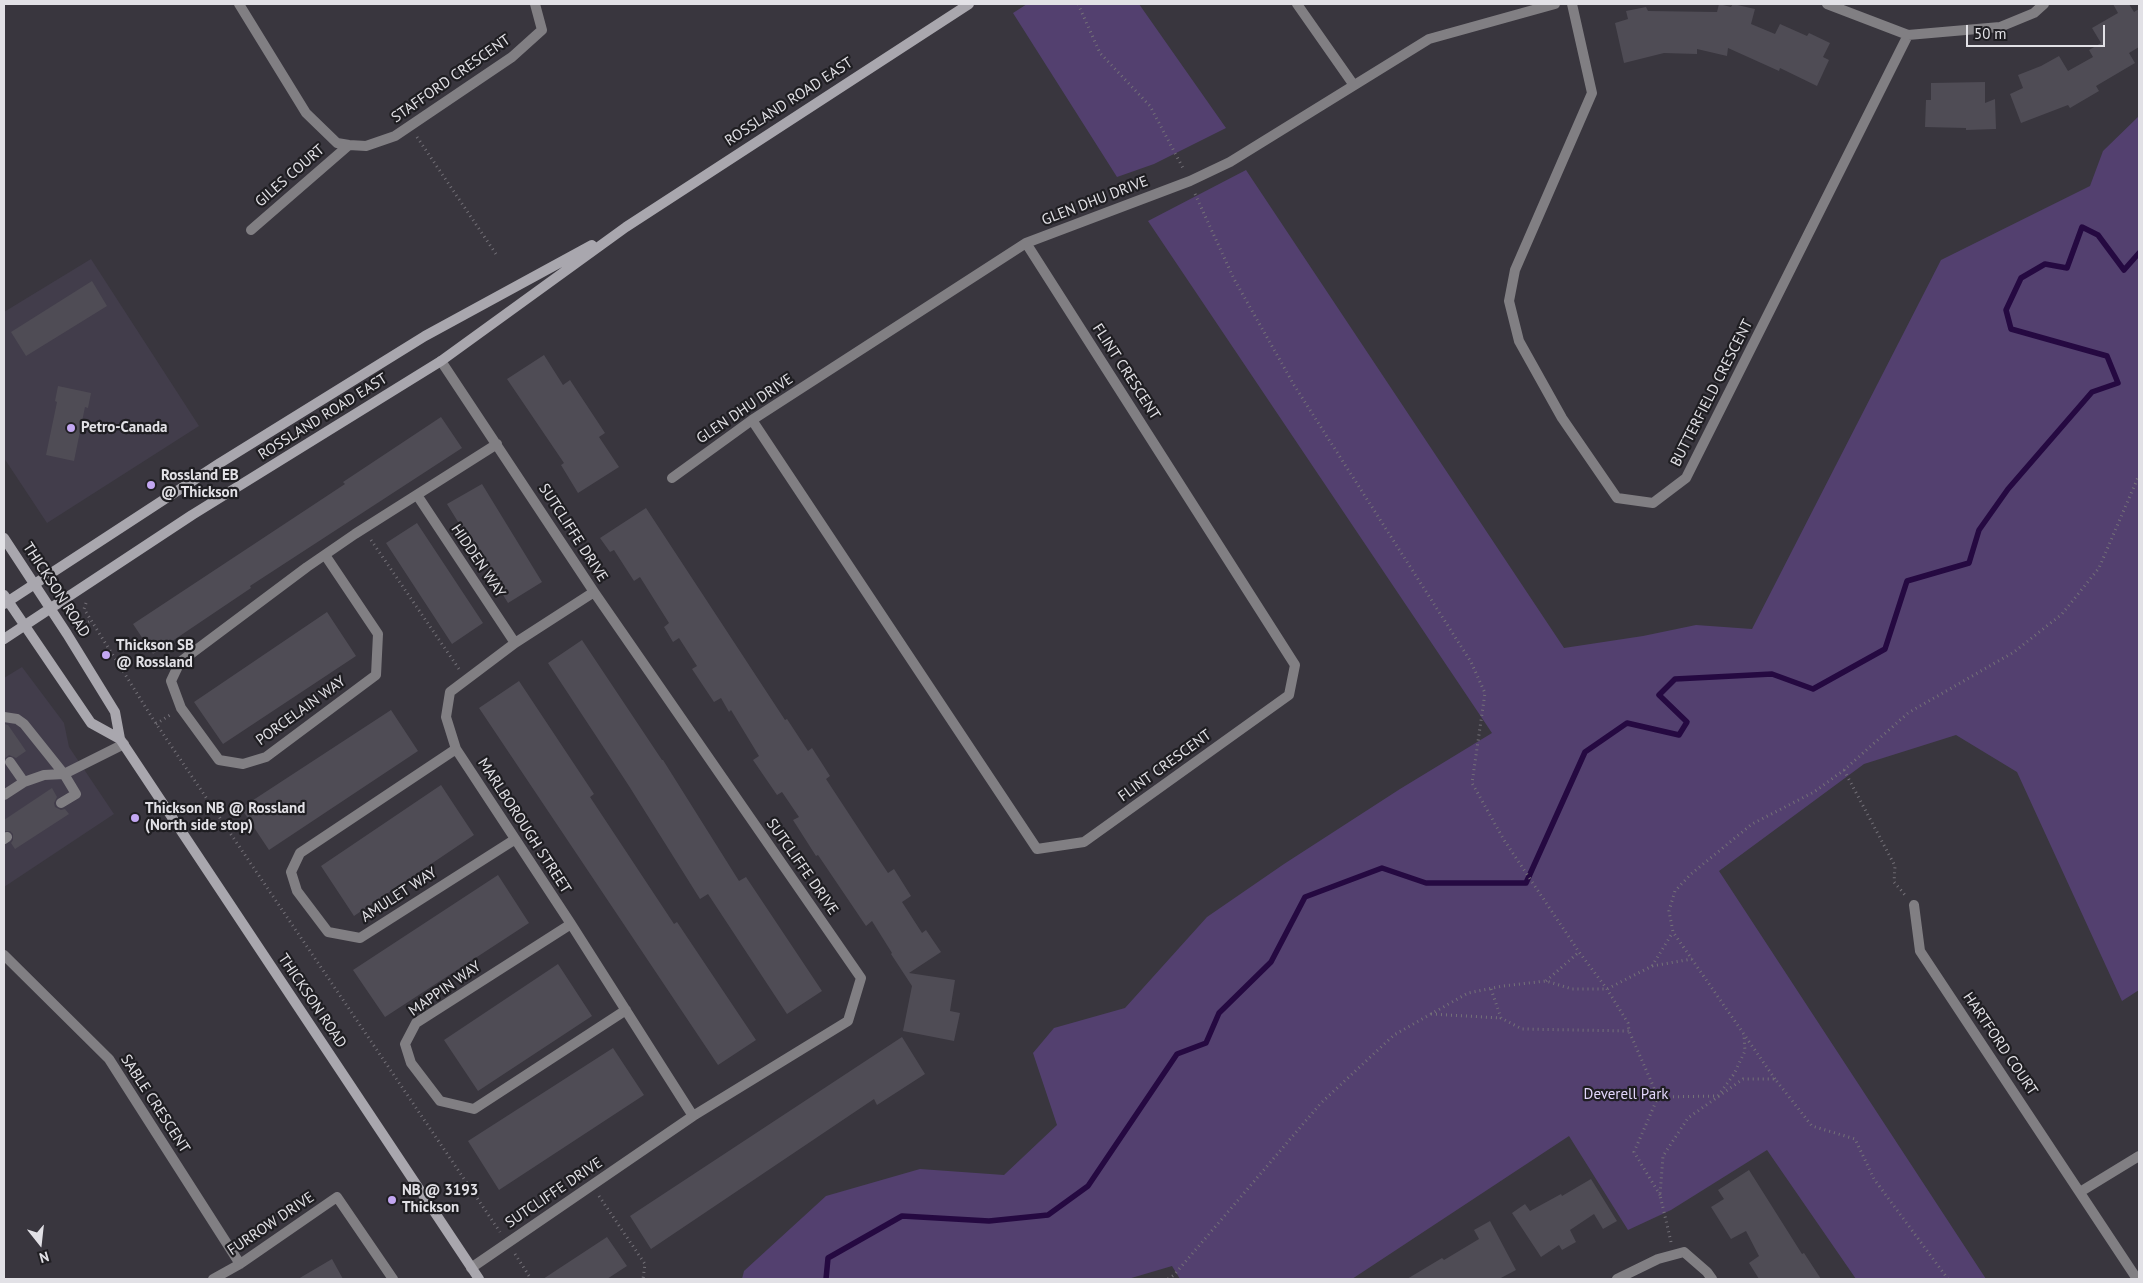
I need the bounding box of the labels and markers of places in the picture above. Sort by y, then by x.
place label: Petro-Canada [81,419,167,437]
marker: Petro-Canada [65,422,77,434]
place label: Rossland EB @ Thickson [161,467,239,502]
marker: Rossland EB @ Thickson [145,479,157,491]
place label: Thickson SB @ Rossland [116,637,194,672]
marker: Thickson SB @ Rossland [100,649,112,661]
place label: Thickson NB @ Rossland (North side stop) [145,800,305,835]
marker: Thickson NB @ Rossland (North side stop) [129,812,141,824]
place label: NB @ 3193 Thickson [402,1182,478,1217]
marker: NB @ 3193 Thickson [386,1194,398,1206]

